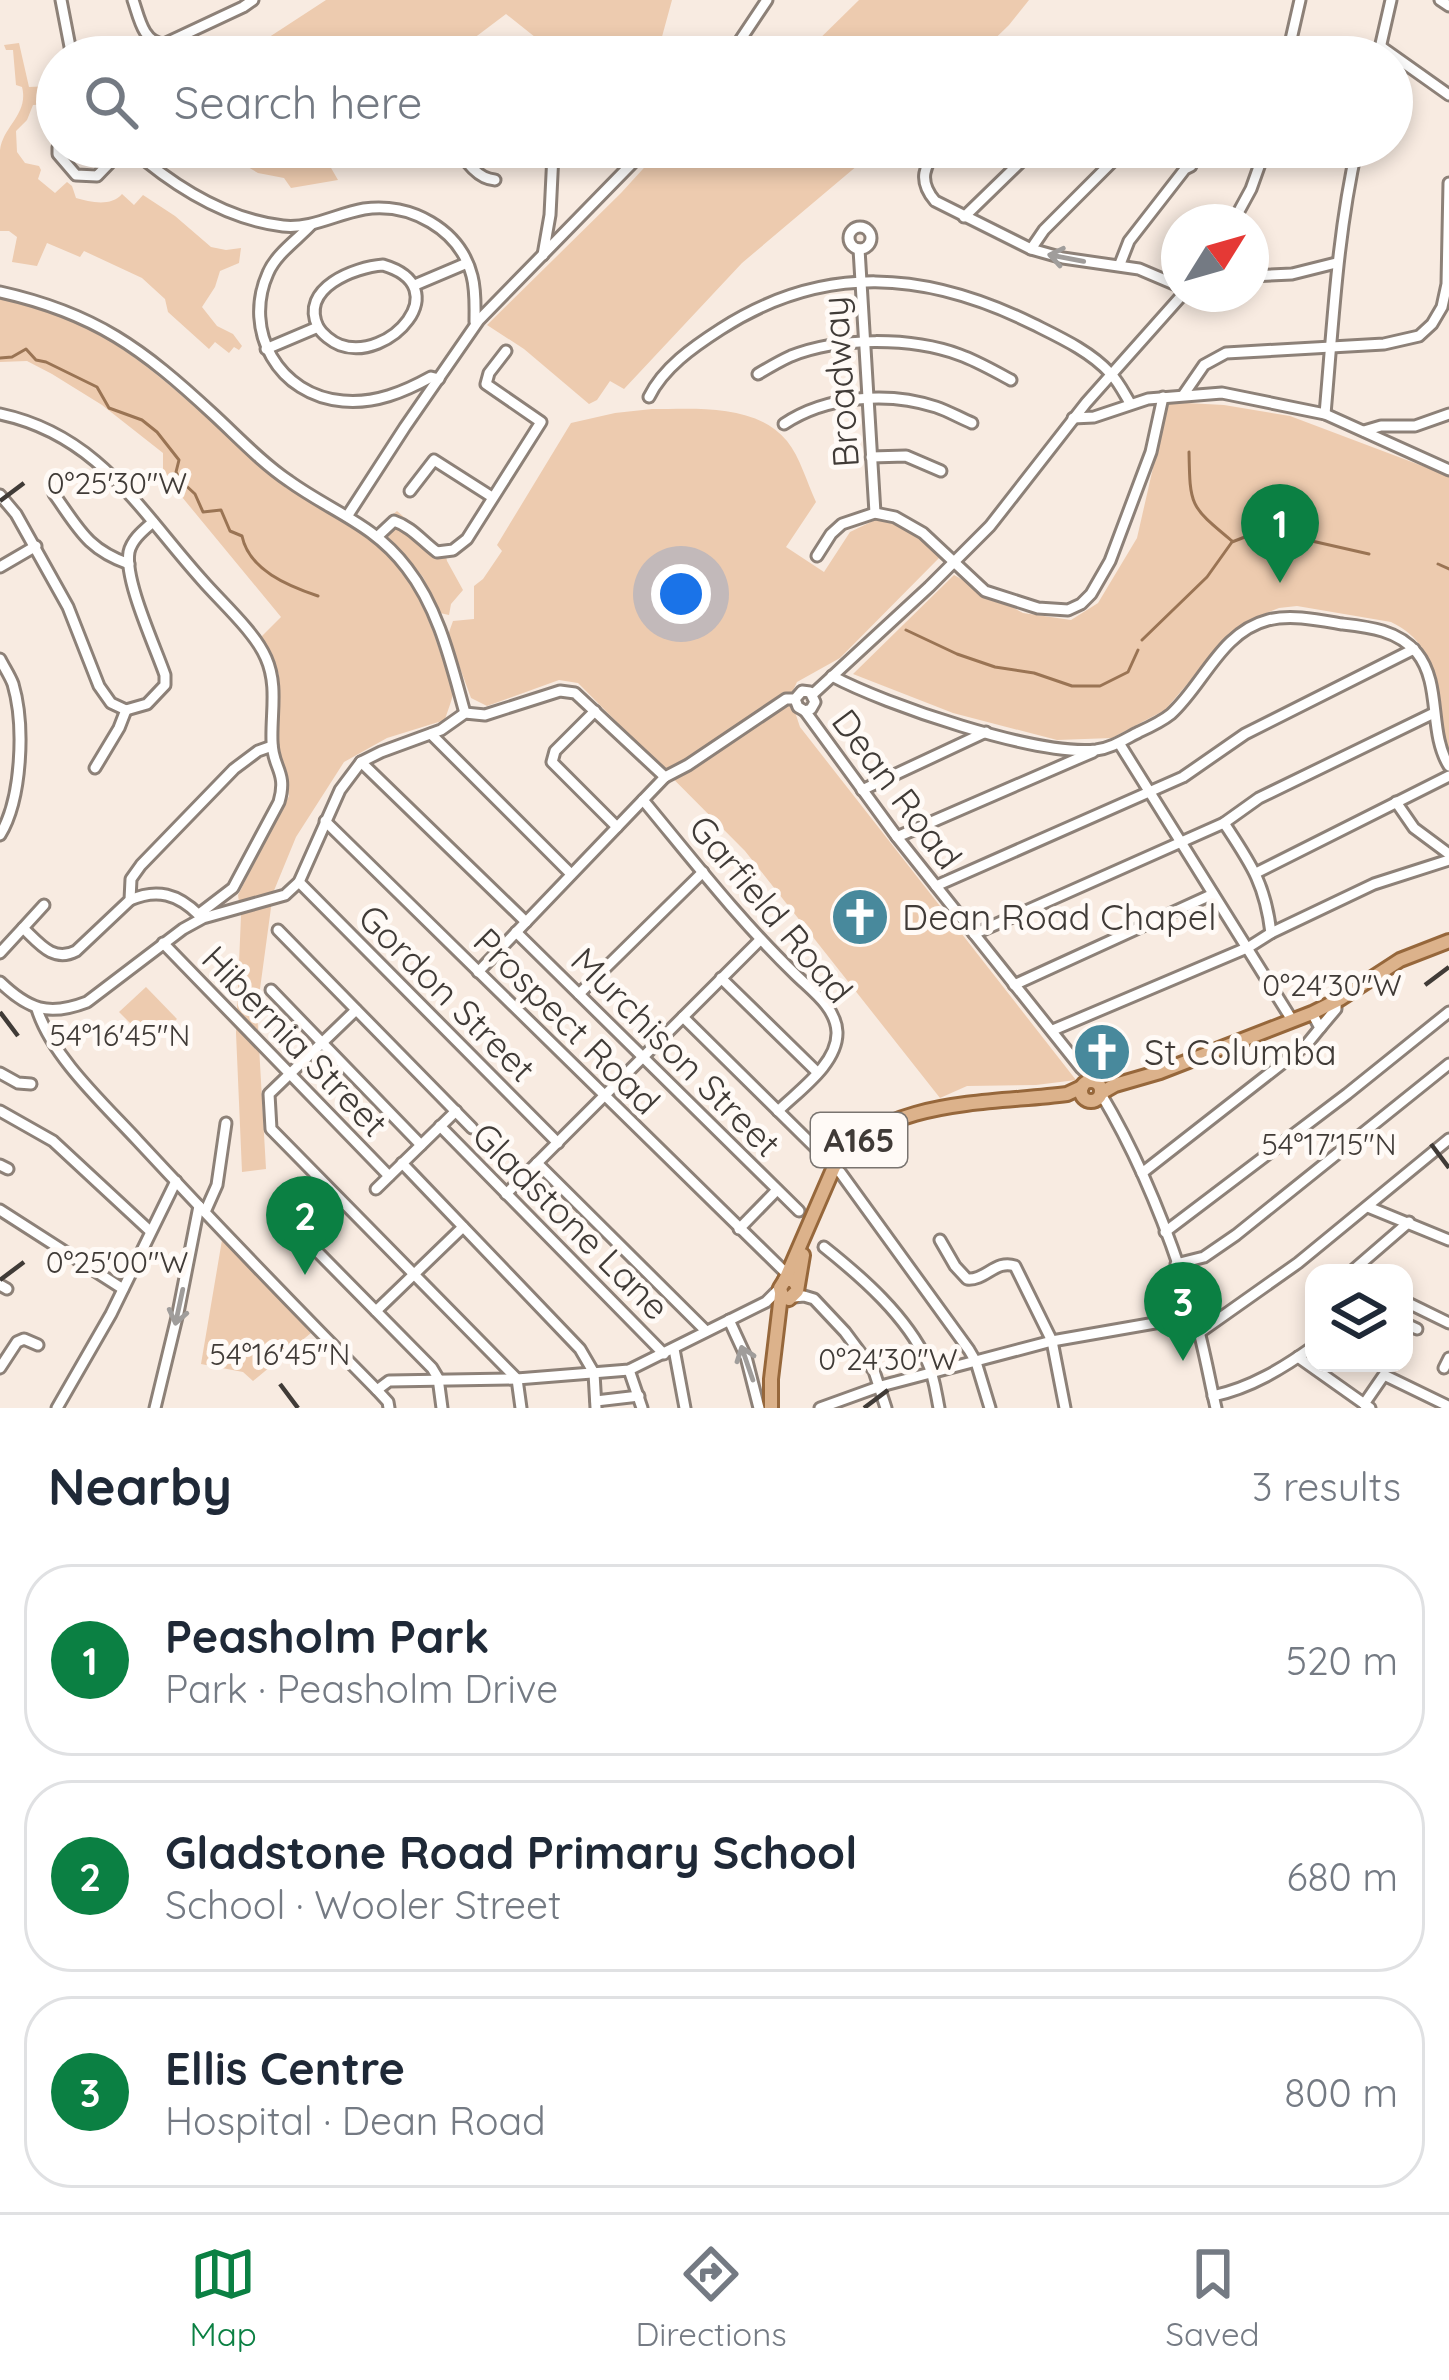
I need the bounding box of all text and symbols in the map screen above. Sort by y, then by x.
search box [36,36,1413,168]
icon: search [78,69,144,135]
text: Search here [174,74,422,130]
north arrow [1161,204,1269,312]
one-way arrow [1048,246,1087,268]
street label: Broadway [811,295,868,469]
text: 0°25'30"W [47,464,187,502]
pin: 1 [1241,484,1319,583]
your location [651,564,711,624]
street label: Dean Road [823,700,972,877]
street label: Garfield Road [680,806,863,1012]
church icon: Dean Road Chapel [829,886,891,948]
place label: Dean Road Chapel [902,894,1216,939]
street label: Gordon Street [349,895,545,1091]
street label: Prospect Road [465,918,670,1123]
street label: Hibernia Street [193,936,398,1146]
street label: Murchison Street [562,938,790,1166]
text: 0°24'30"W [1262,966,1402,1004]
text: 54°16'45"N [50,1016,190,1054]
church icon: St Columba [1071,1021,1133,1083]
place label: St Columba [1144,1029,1337,1074]
street label: Gladstone Lane [463,1113,679,1329]
road number: A165 [811,1113,907,1167]
text: 54°17'15"N [1261,1125,1397,1163]
pin: 2 [266,1176,344,1275]
text: 0°25'00"W [46,1243,188,1281]
pin: 3 [1144,1262,1222,1361]
map controls [1305,1264,1413,1372]
button: layers [1305,1264,1413,1372]
one-way arrow [166,1288,189,1326]
text: 54°16'45"N [210,1335,350,1373]
text: 0°24'30"W [818,1340,958,1378]
one-way arrow [735,1345,756,1382]
text: Nearby [48,1454,232,1518]
text: 3 results [1252,1462,1401,1511]
text: Peasholm Park [165,1608,489,1664]
text: 1 [82,1636,98,1685]
text: 520 m [1286,1636,1398,1685]
text: Park · Peasholm Drive [165,1664,558,1713]
text: Gladstone Road Primary School [165,1824,857,1880]
text: 2 [79,1852,101,1901]
text: 680 m [1287,1852,1398,1901]
text: School · Wooler Street [165,1880,561,1929]
text: Ellis Centre [165,2040,405,2096]
text: 3 [80,2068,100,2117]
text: 800 m [1284,2068,1398,2117]
text: Hospital · Dean Road [165,2096,546,2145]
tab: Map [189,2241,257,2354]
tab: Directions [635,2241,787,2354]
tab: Saved [1166,2241,1260,2354]

